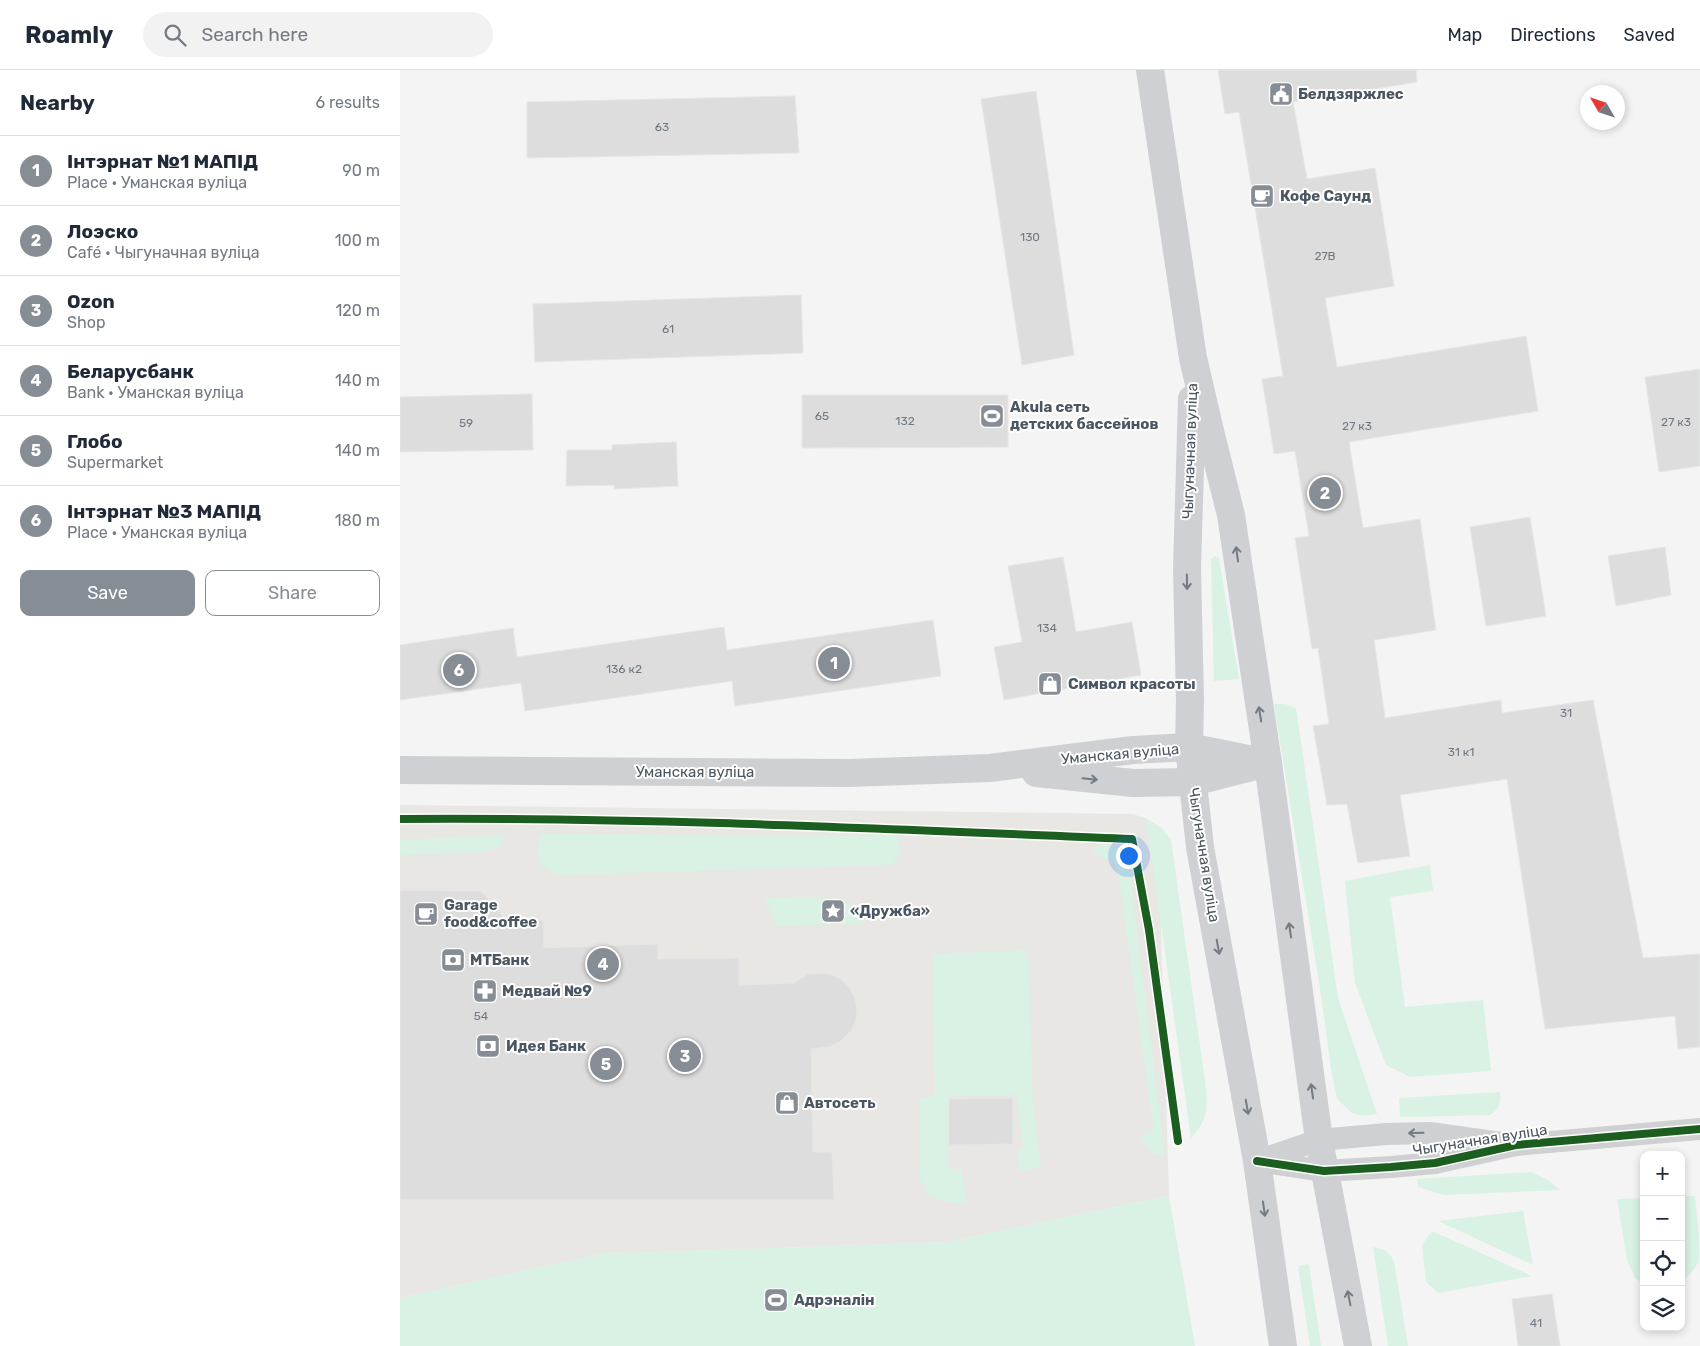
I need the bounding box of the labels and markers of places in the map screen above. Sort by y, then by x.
public building icon: Белдзяржлес [1268,81,1294,107]
place label: Белдзяржлес [1298,85,1404,103]
cafe icon: Кофе Саунд [1249,183,1275,209]
place label: Кофе Саунд [1280,187,1371,205]
place label: Akula сеть детских бассейнов [1010,398,1159,433]
sports icon: Akula сеть детских бассейнов [979,403,1005,429]
pin: 2 [1309,474,1341,512]
pin: 1 [818,644,850,682]
pin: 6 [443,651,475,689]
shop icon: Символ красоты [1037,671,1063,697]
place label: Символ красоты [1068,675,1196,693]
place label: Garage food&coffee [444,896,537,931]
place icon: «Дружба» [820,898,846,924]
cafe icon: Garage food&coffee [413,901,439,927]
place label: «Дружба» [850,902,930,920]
pin: 4 [587,945,619,983]
bank icon: МТБанк [440,947,466,973]
place label: МТБанк [470,951,529,969]
pharmacy icon: Медвай №9 [472,978,498,1004]
place label: Медвай №9 [502,982,592,1000]
bank icon: Идея Банк [475,1033,501,1059]
place label: Идея Банк [506,1037,586,1055]
pin: 3 [669,1037,701,1075]
pin: 5 [590,1045,622,1083]
shop icon: Автосеть [774,1090,800,1116]
place label: Автосеть [804,1094,876,1112]
sports icon: Адрэналін [763,1287,789,1313]
place label: Адрэналін [794,1291,875,1309]

